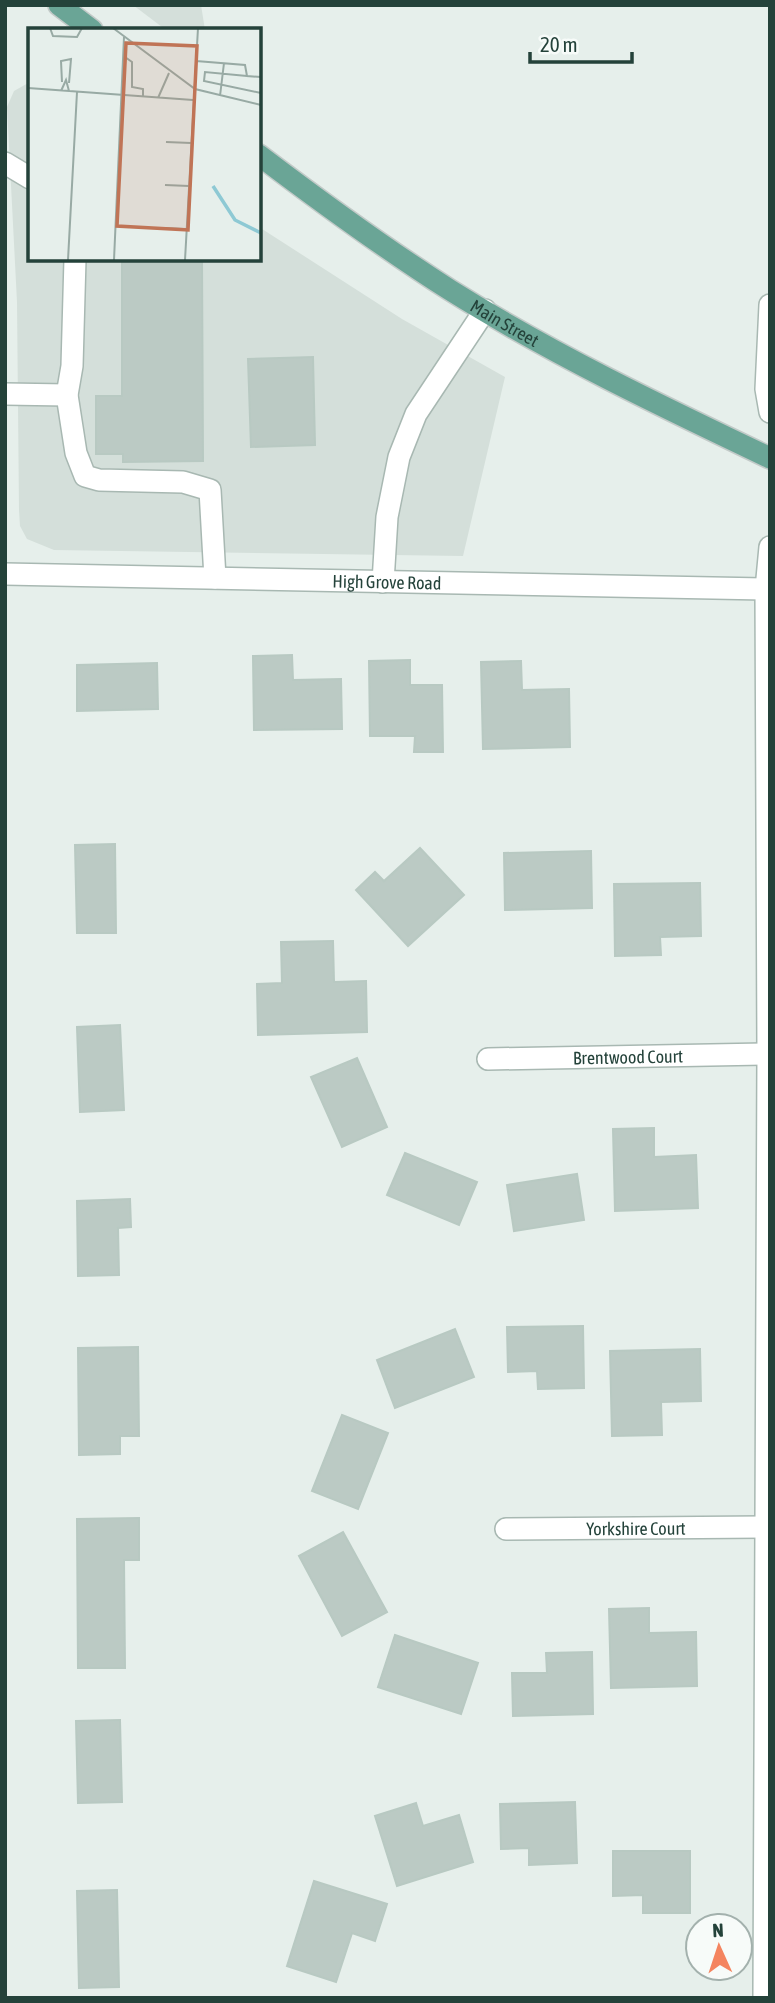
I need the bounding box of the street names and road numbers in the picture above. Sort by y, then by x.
street label: Main Street [467,295,543,351]
street label: High Grove Road [332,570,442,593]
street label: Brentwood Court [573,1045,683,1068]
street label: Yorkshire Court [586,1517,686,1539]

